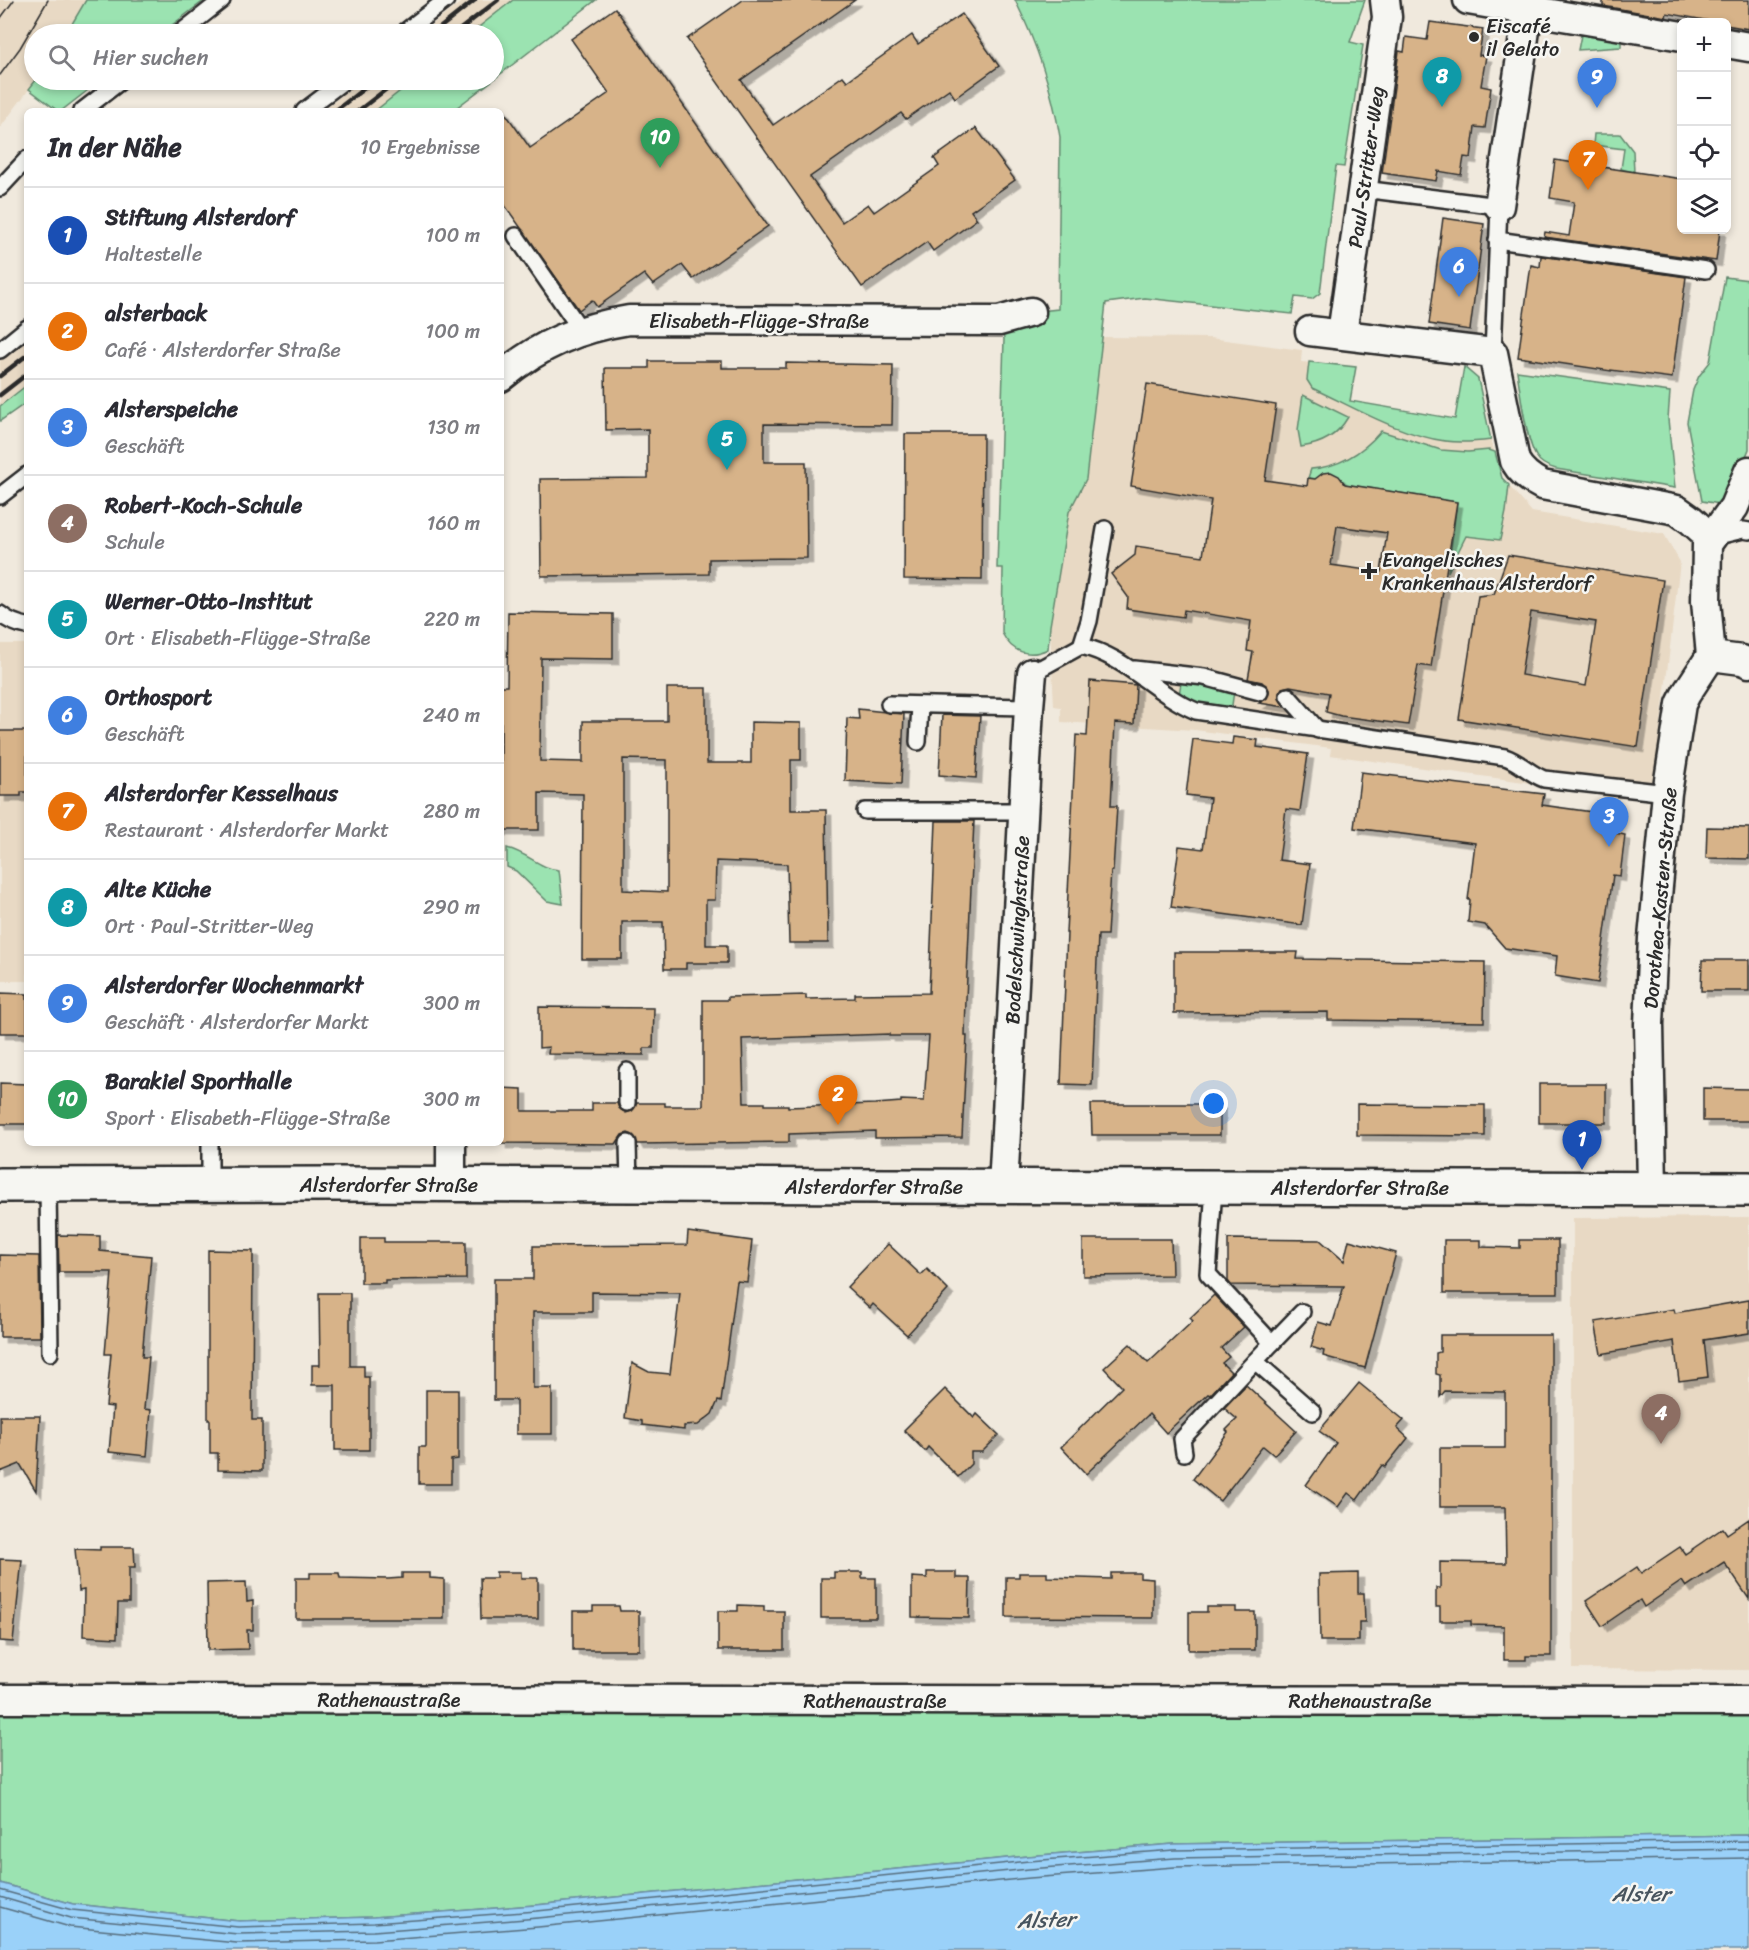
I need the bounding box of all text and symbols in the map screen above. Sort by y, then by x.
place label: Eiscafé il Gelato [1486,9,1559,67]
map controls [1677,18,1731,234]
button: + [1677,18,1731,72]
search box [24,24,504,90]
marker: Eiscafé il Gelato [1467,30,1481,44]
text: Hier suchen [93,38,208,77]
icon: search [45,41,78,74]
pin: 8 [1422,57,1462,107]
pin: 9 [1578,58,1616,108]
button: − [1677,72,1731,126]
street label: Paul-Stritter-Weg [1338,84,1395,250]
pin: 10 [640,118,680,168]
text: In der Nähe [48,124,182,170]
button: locate [1677,126,1731,180]
text: 10 Ergebnisse [360,130,480,165]
pin: 7 [1568,140,1608,190]
button: layers [1677,180,1731,234]
text: Stiftung Alsterdorf [105,198,295,237]
text: 1 [63,218,72,253]
text: 100 m [426,218,480,253]
text: Haltestelle [105,237,202,272]
pin: 6 [1440,248,1478,297]
text: alsterback [105,294,207,333]
street label: Elisabeth-Flügge-Straße [649,304,869,339]
text: 2 [62,314,73,349]
text: 100 m [426,314,480,349]
text: Café · Alsterdorfer Straße [105,333,341,368]
text: Alsterspeiche [105,390,238,429]
text: 3 [62,410,73,445]
text: 130 m [427,410,480,445]
pin: 5 [708,420,746,470]
text: Geschäft [105,429,184,464]
text: Robert-Koch-Schule [105,486,302,525]
text: 4 [61,506,74,541]
text: 160 m [427,506,480,541]
text: Schule [105,525,165,560]
place label: Evangelisches Krankenhaus Alsterdorf [1382,543,1595,601]
marker: Evangelisches Krankenhaus Alsterdorf [1360,562,1378,580]
text: Werner-Otto-Institut [105,582,313,621]
text: 5 [61,602,74,637]
text: 220 m [424,602,480,637]
text: Ort · Elisabeth-Flügge-Straße [105,621,370,656]
text: Orthosport [105,678,212,717]
text: 6 [62,698,73,733]
text: 240 m [423,698,480,733]
text: Geschäft [105,717,184,752]
text: Alsterdorfer Kesselhaus [105,774,338,813]
street label: Dorothea-Kasten-Straße [1633,786,1688,1010]
text: 7 [62,794,73,829]
text: 280 m [423,794,480,829]
pin: 3 [1590,798,1628,847]
text: Restaurant · Alsterdorfer Markt [105,813,389,848]
street label: Bodelschwinghstraße [995,835,1040,1025]
text: Alte Küche [105,870,211,909]
text: 8 [61,890,74,925]
text: 290 m [423,890,480,925]
text: Ort · Paul-Stritter-Weg [105,909,314,944]
text: Alsterdorfer Wochenmarkt [105,966,363,1005]
text: 9 [61,986,74,1021]
text: 300 m [423,986,480,1021]
text: Geschäft · Alsterdorfer Markt [105,1005,369,1040]
text: Barakiel Sporthalle [105,1062,292,1101]
pin: 2 [818,1076,858,1125]
text: 10 [57,1082,78,1117]
text: 300 m [423,1082,480,1117]
your location [1199,1089,1228,1118]
text: Sport · Elisabeth-Flügge-Straße [105,1101,390,1136]
pin: 1 [1562,1120,1602,1170]
street label: Alsterdorfer Straße [299,1168,478,1203]
street label: Alsterdorfer Straße [784,1170,963,1205]
street label: Alsterdorfer Straße [1270,1171,1449,1206]
pin: 4 [1642,1394,1680,1444]
street label: Rathenaustraße [318,1683,461,1718]
street label: Rathenaustraße [804,1684,947,1719]
street label: Rathenaustraße [1289,1684,1432,1719]
water label: Alster [1611,1875,1674,1913]
water label: Alster [1016,1900,1080,1940]

